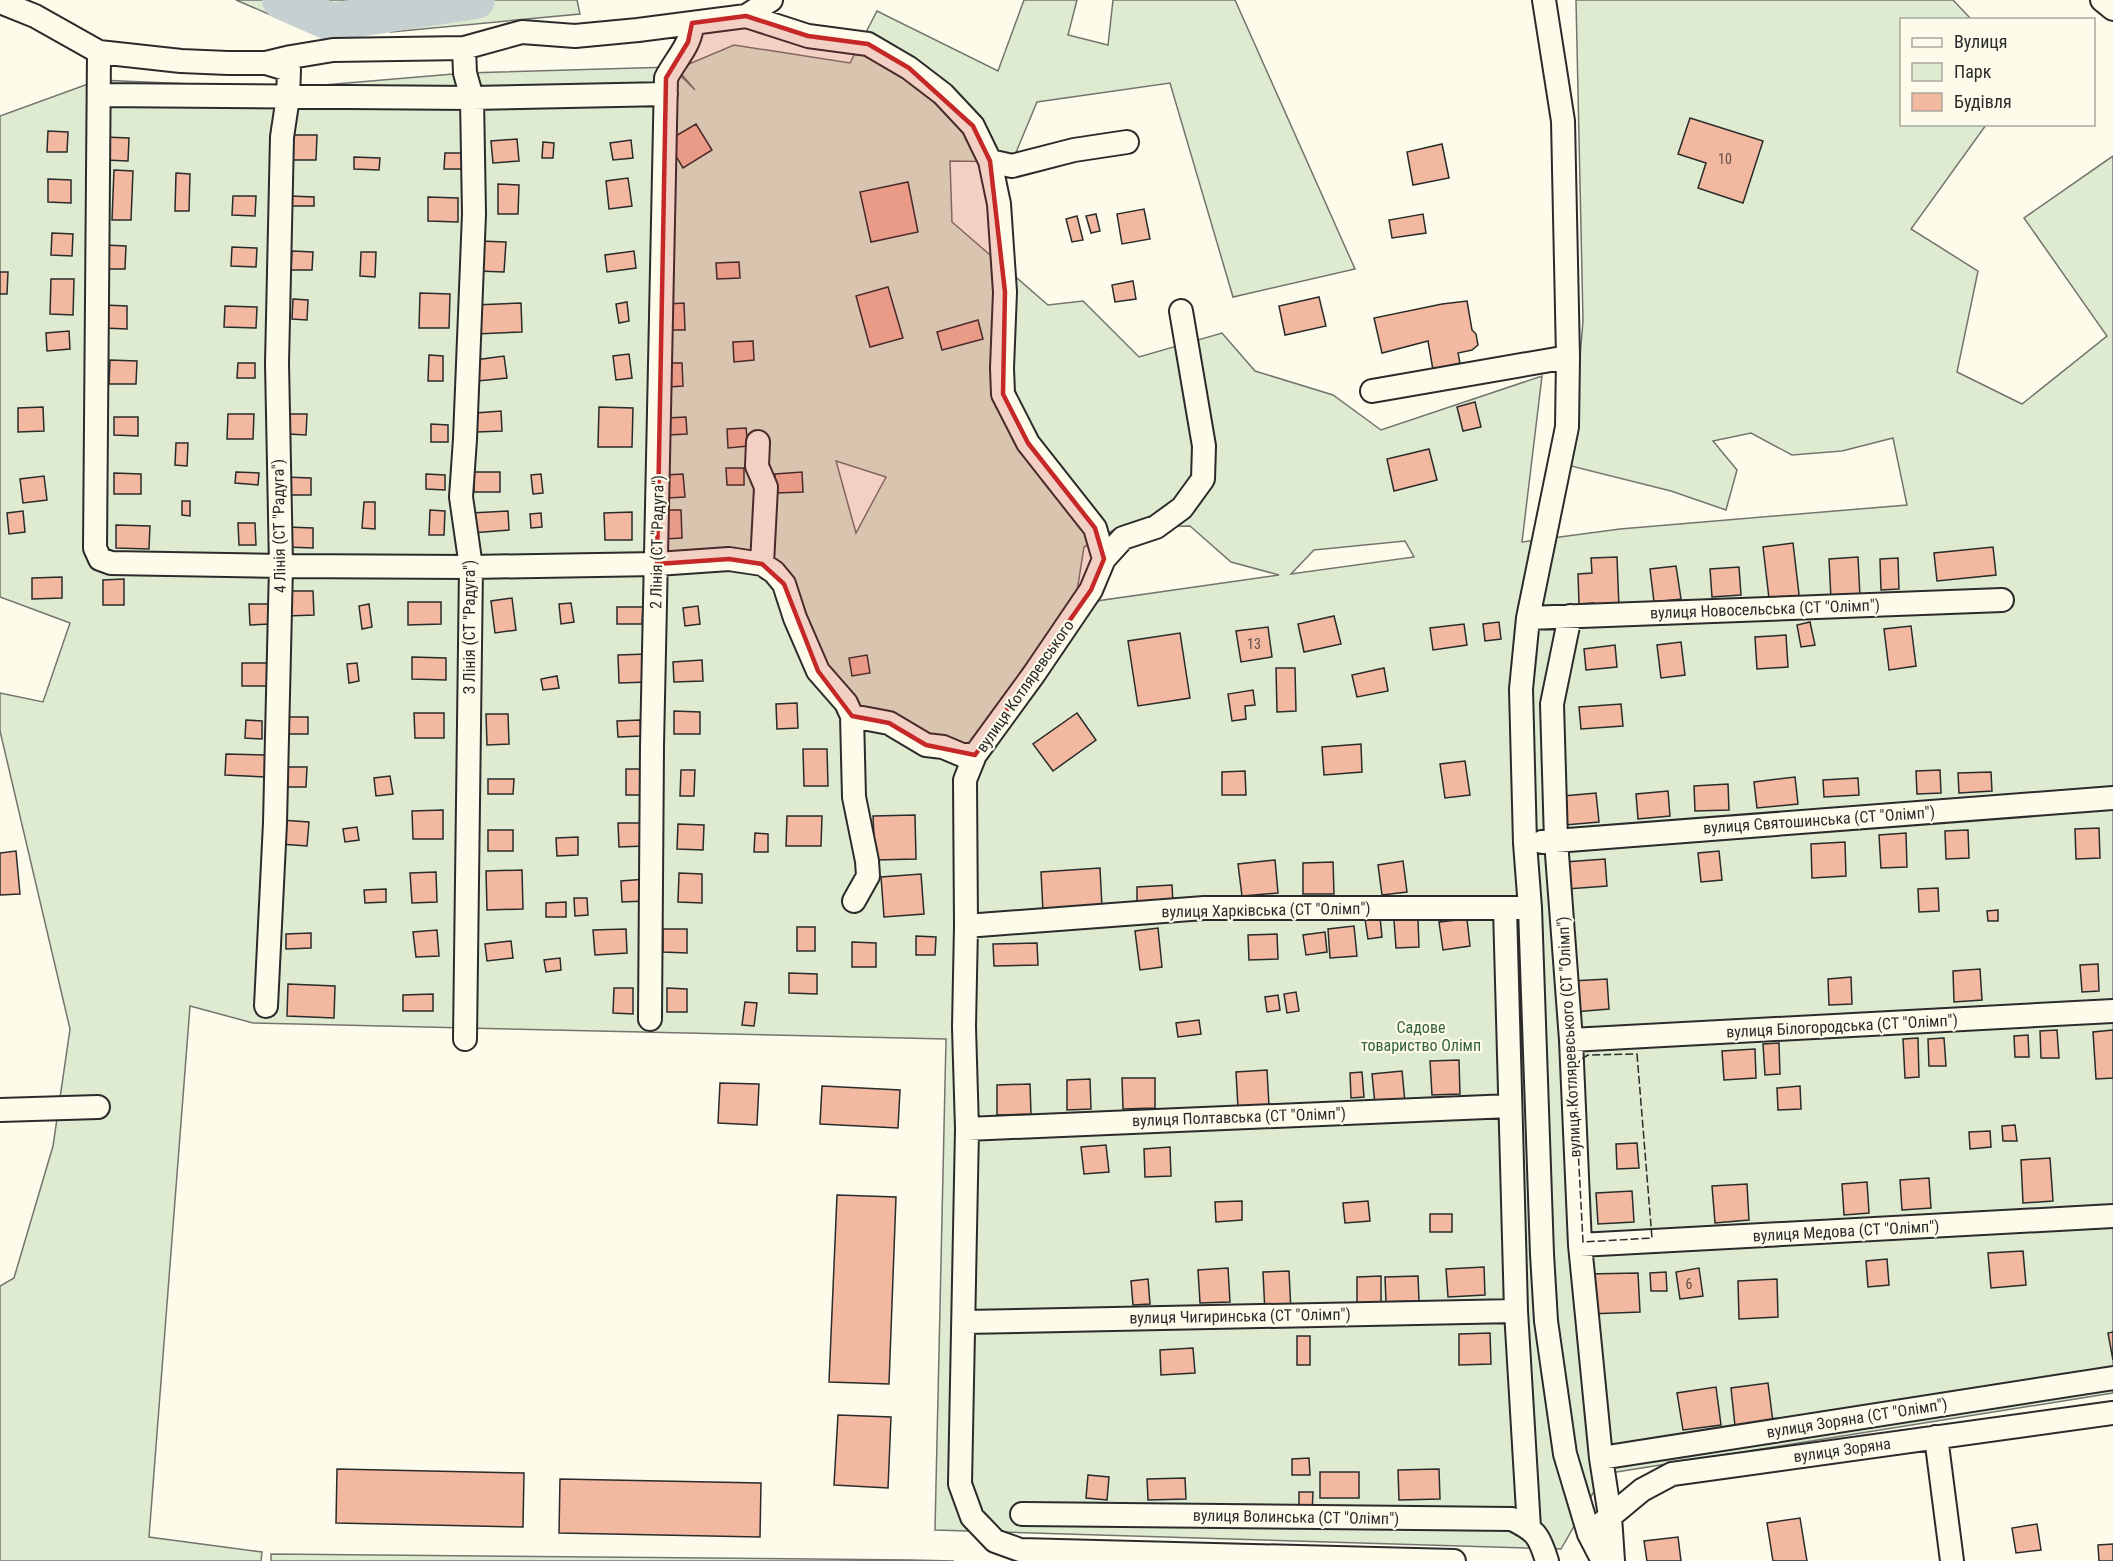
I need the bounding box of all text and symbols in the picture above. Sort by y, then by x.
legend [1900,18,2095,126]
text: Вулиця [1954,31,2008,52]
text: Парк [1954,61,1992,82]
text: Будівля [1954,91,2012,112]
house number: 10 [1718,151,1732,167]
street label: 4 Лінія (СТ "Радуга") [268,459,290,593]
street label: 2 Лінія (СТ "Радуга") [646,475,668,609]
street label: З Лінія (СТ "Радуга") [460,560,479,694]
street label: вулиця Новосельська (СТ "Олімп") [1650,595,1880,623]
street label: вулиця Котляревського [972,616,1078,756]
house number: 13 [1247,636,1261,652]
street label: вулиця Святошинська (СТ "Олімп") [1702,802,1936,838]
street label: вулиця Харківська (СТ "Олімп") [1161,899,1371,921]
street label: вулиця Котляревського (СТ "Олімп") [1553,916,1585,1158]
street label: вулиця Білогородська (СТ "Олімп") [1726,1010,1958,1042]
park label: Садове товариство Олімп [1361,1018,1481,1055]
street label: вулиця Полтавська (СТ "Олімп") [1132,1104,1346,1130]
street label: вулиця Медова (СТ "Олімп") [1752,1217,1940,1245]
house number: 6 [1686,1276,1693,1292]
street label: вулиця Чигиринська (СТ "Олімп") [1129,1305,1351,1327]
street label: вулиця Зоряна (СТ "Олімп") [1765,1394,1949,1442]
street label: вулиця Зоряна [1792,1434,1892,1466]
street label: вулиця Волинська (СТ "Олімп") [1193,1506,1399,1528]

